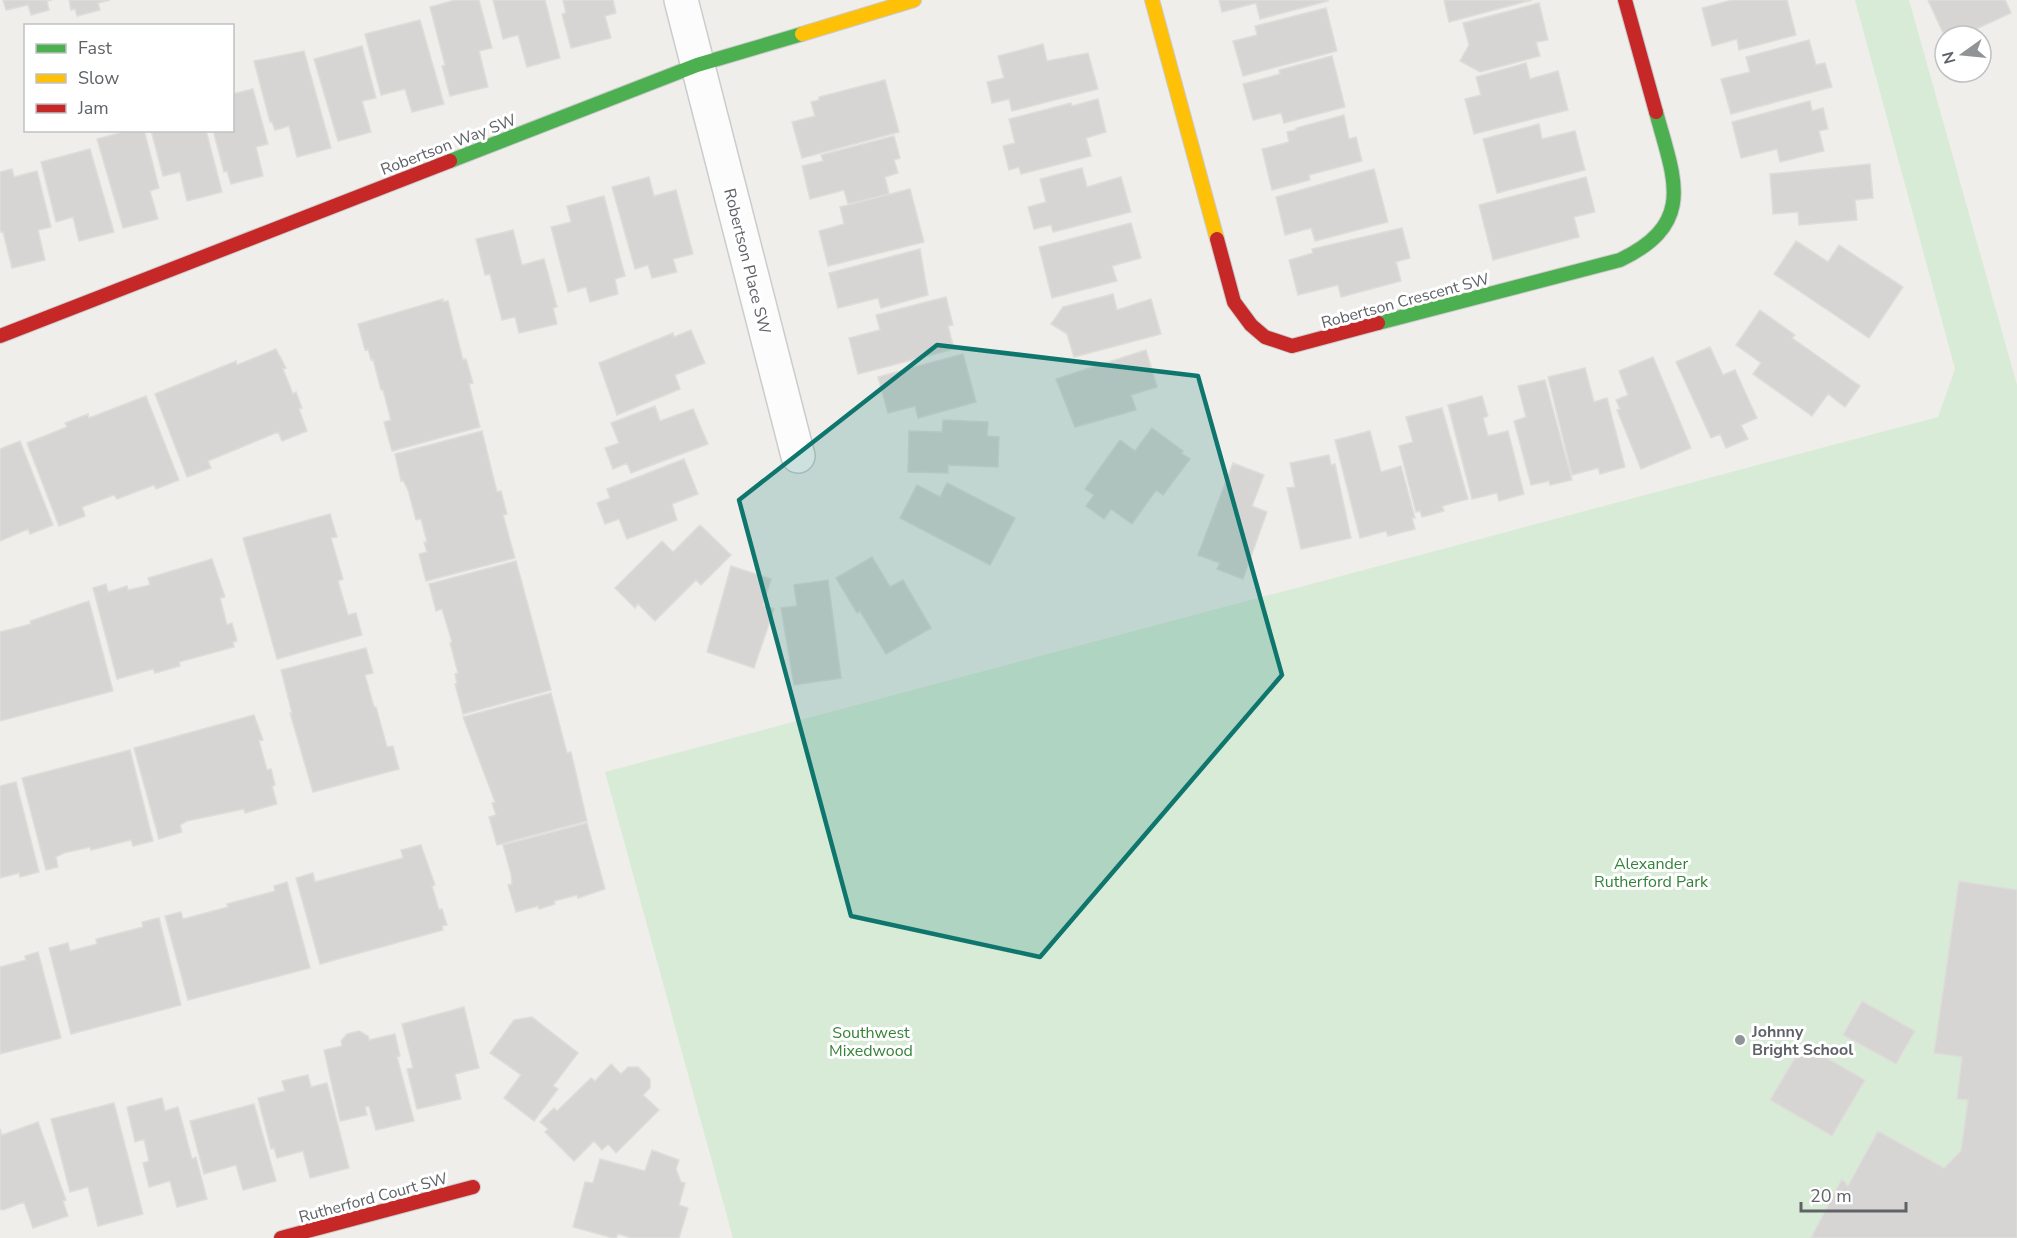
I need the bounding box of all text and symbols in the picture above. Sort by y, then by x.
legend [24,24,234,132]
north arrow [1933,24,1993,84]
text: Fast [78,36,113,60]
text: N [1937,49,1962,66]
text: Slow [78,66,119,90]
text: Jam [77,96,109,120]
street label: Robertson Way SW [377,109,520,181]
street label: Robertson Place SW [718,186,776,337]
street label: Robertson Crescent SW [1319,268,1492,334]
park label: Alexander Rutherford Park [1594,853,1709,893]
place label: Johnny Bright School [1751,1021,1853,1061]
park label: Southwest Mixedwood [829,1022,913,1062]
marker: Johnny Bright School [1733,1033,1747,1047]
street label: Rutherford Court SW [296,1167,451,1228]
scale bar [1801,1175,1906,1213]
text: 20 m [1810,1184,1852,1208]

